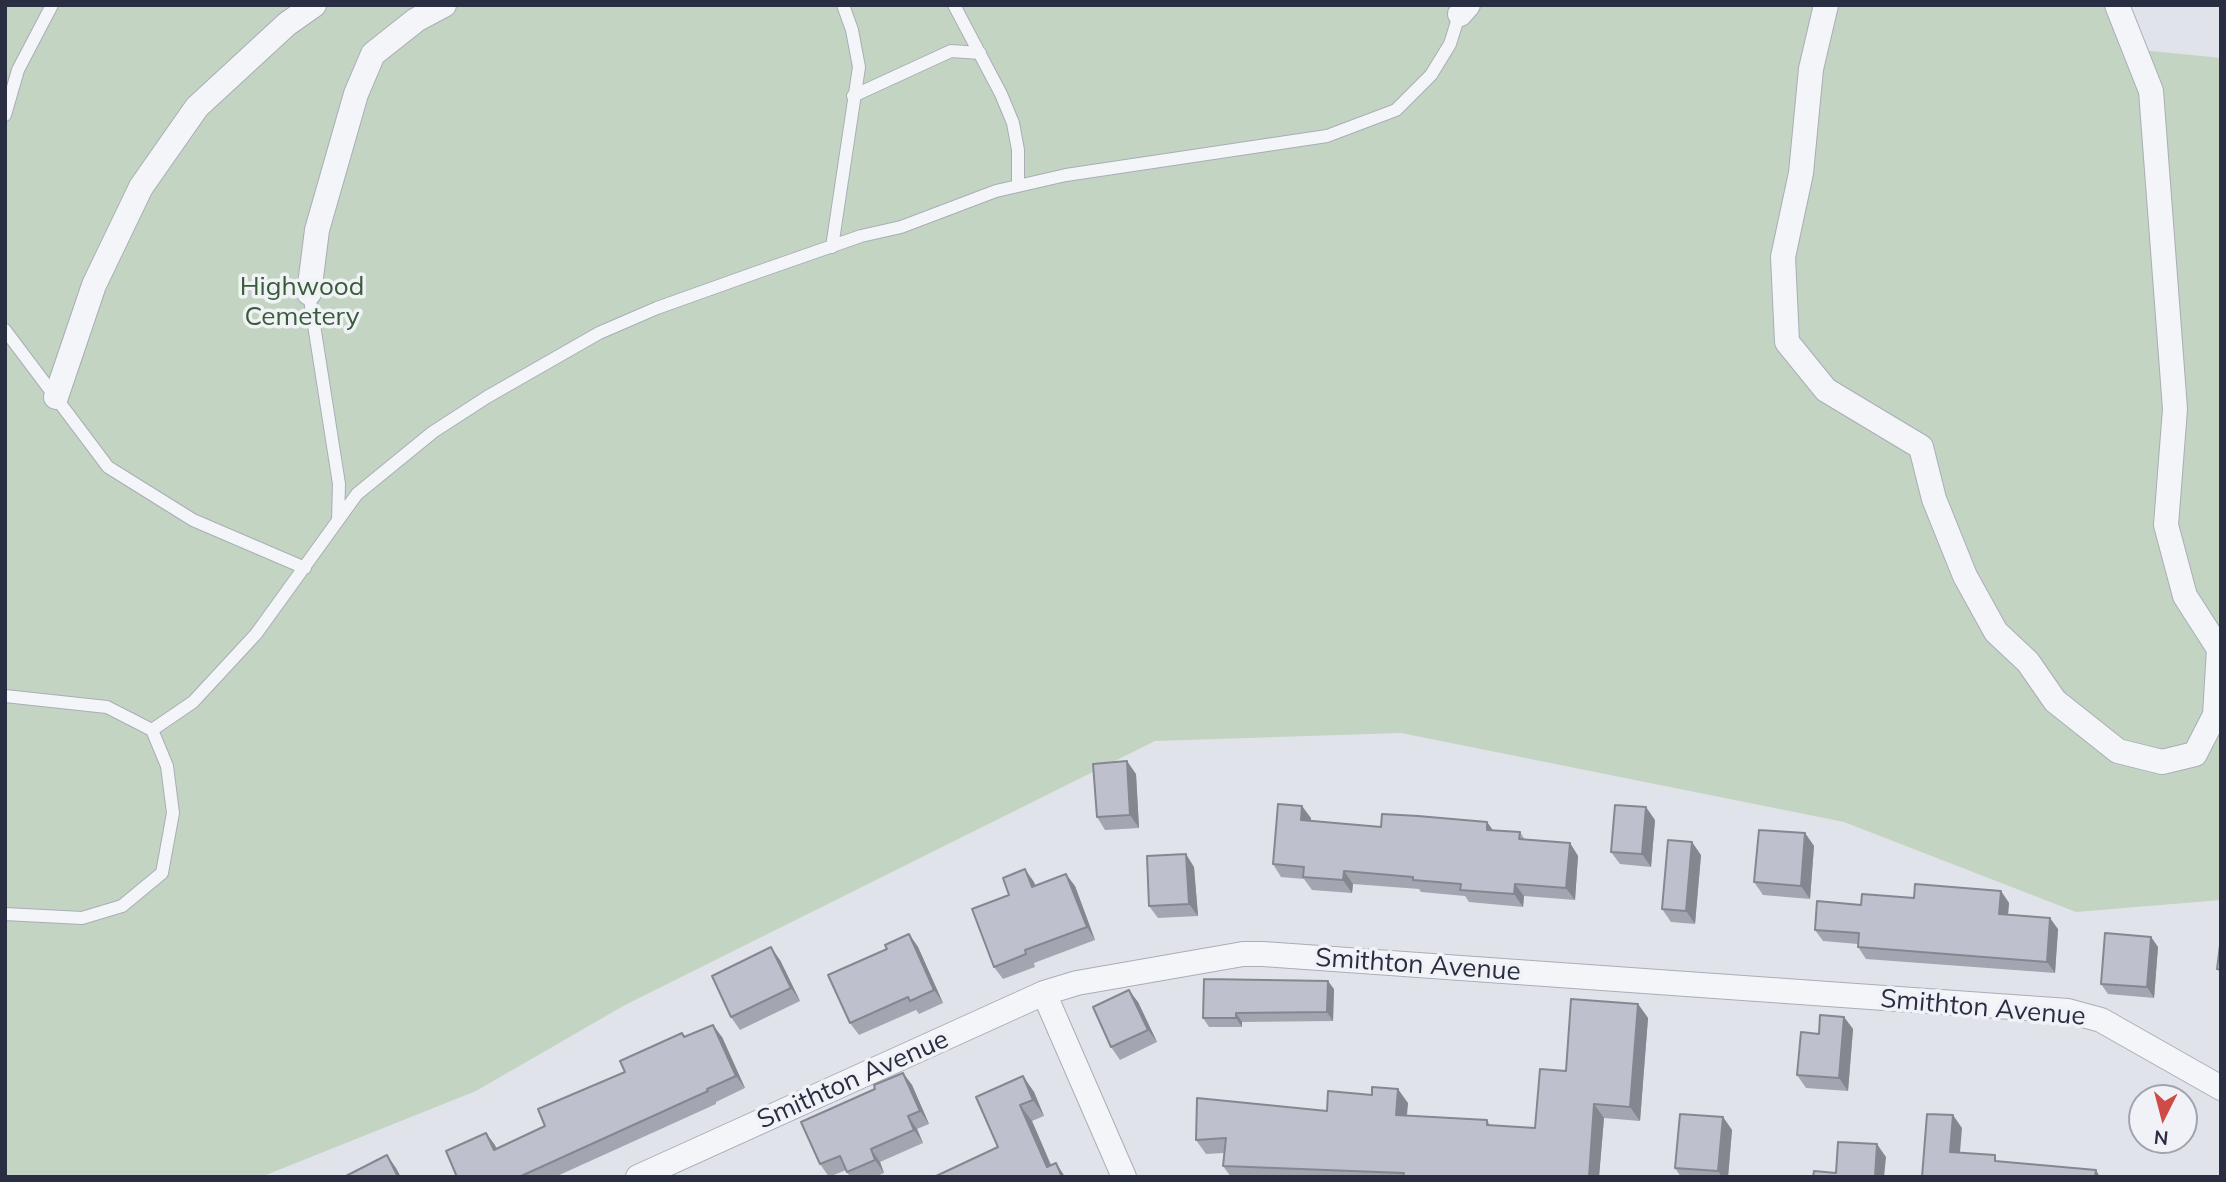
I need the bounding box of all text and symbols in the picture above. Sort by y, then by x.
park label: Highwood Cemetery [240,271,364,332]
street label: Smithton Avenue [1314,942,1522,988]
street label: Smithton Avenue [1879,983,2087,1033]
street label: Smithton Avenue [753,1024,953,1136]
north arrow [2128,1084,2198,1154]
text: N [2153,1125,2169,1151]

